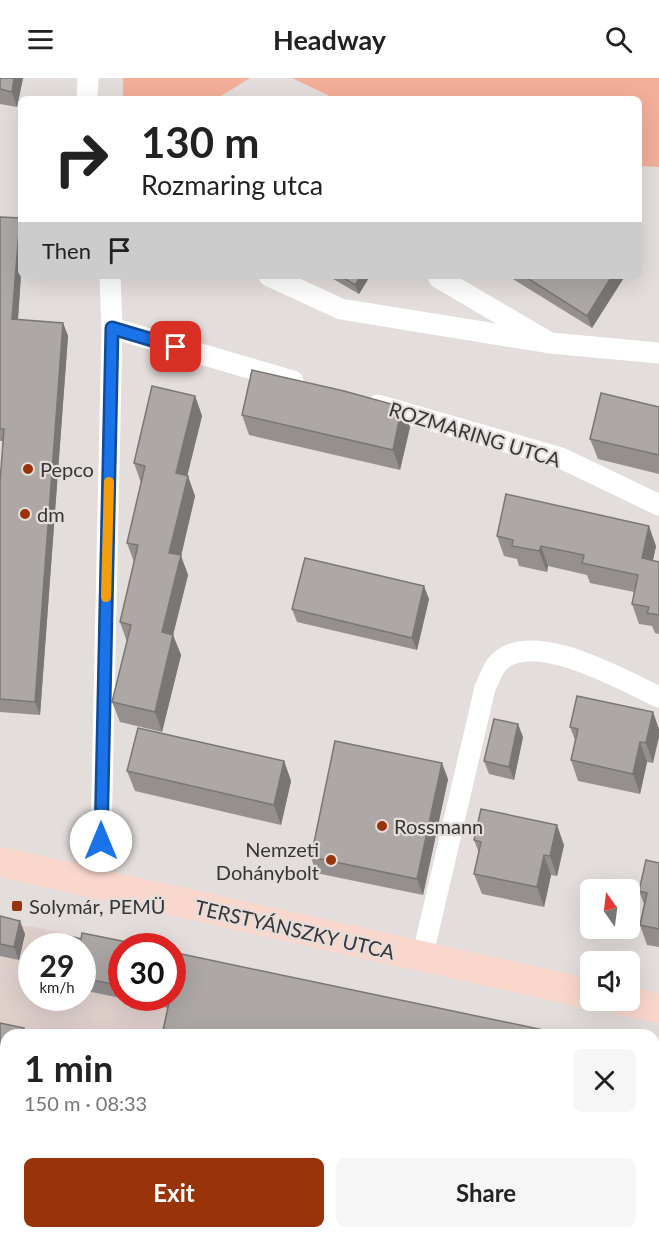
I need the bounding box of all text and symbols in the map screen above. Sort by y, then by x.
icon: menu [24,23,57,56]
text: Headway [273,23,386,56]
icon: search [602,23,635,56]
text: 130 m [141,117,259,167]
icon: right [42,120,120,198]
text: Rozmaring utca [141,168,323,201]
icon: arrive [103,234,136,267]
text: Then [42,237,91,264]
pin [150,321,201,372]
icon: arrive [159,330,192,363]
street label: ROZMARING UTCA [386,396,564,472]
place label: Pepco [40,457,94,481]
marker: Pepco [21,462,35,476]
place label: dm [37,502,65,526]
marker: dm [18,507,32,521]
position arrow [69,809,133,873]
place label: Rossmann [394,814,483,838]
marker: Rossmann [375,819,389,833]
place label: Nemzeti Dohánybolt [216,837,319,884]
marker: Nemzeti Dohánybolt [324,853,338,867]
north arrow [580,879,640,939]
map controls [580,879,640,1011]
place label: Solymár, PEMÜ [29,894,166,918]
street label: TERSTYÁNSZKY UTCA [193,894,398,964]
marker: Solymár, PEMÜ [10,899,24,913]
speed limit sign: 30 [108,933,186,1011]
text: 29 [40,947,74,983]
button: sound [580,951,640,1011]
text: km/h [39,978,75,996]
text: 1 min [24,1046,113,1090]
button: close [573,1049,636,1112]
text: 150 m · 08:33 [24,1091,147,1115]
button: Exit [24,1158,324,1227]
button: Share [336,1158,636,1227]

